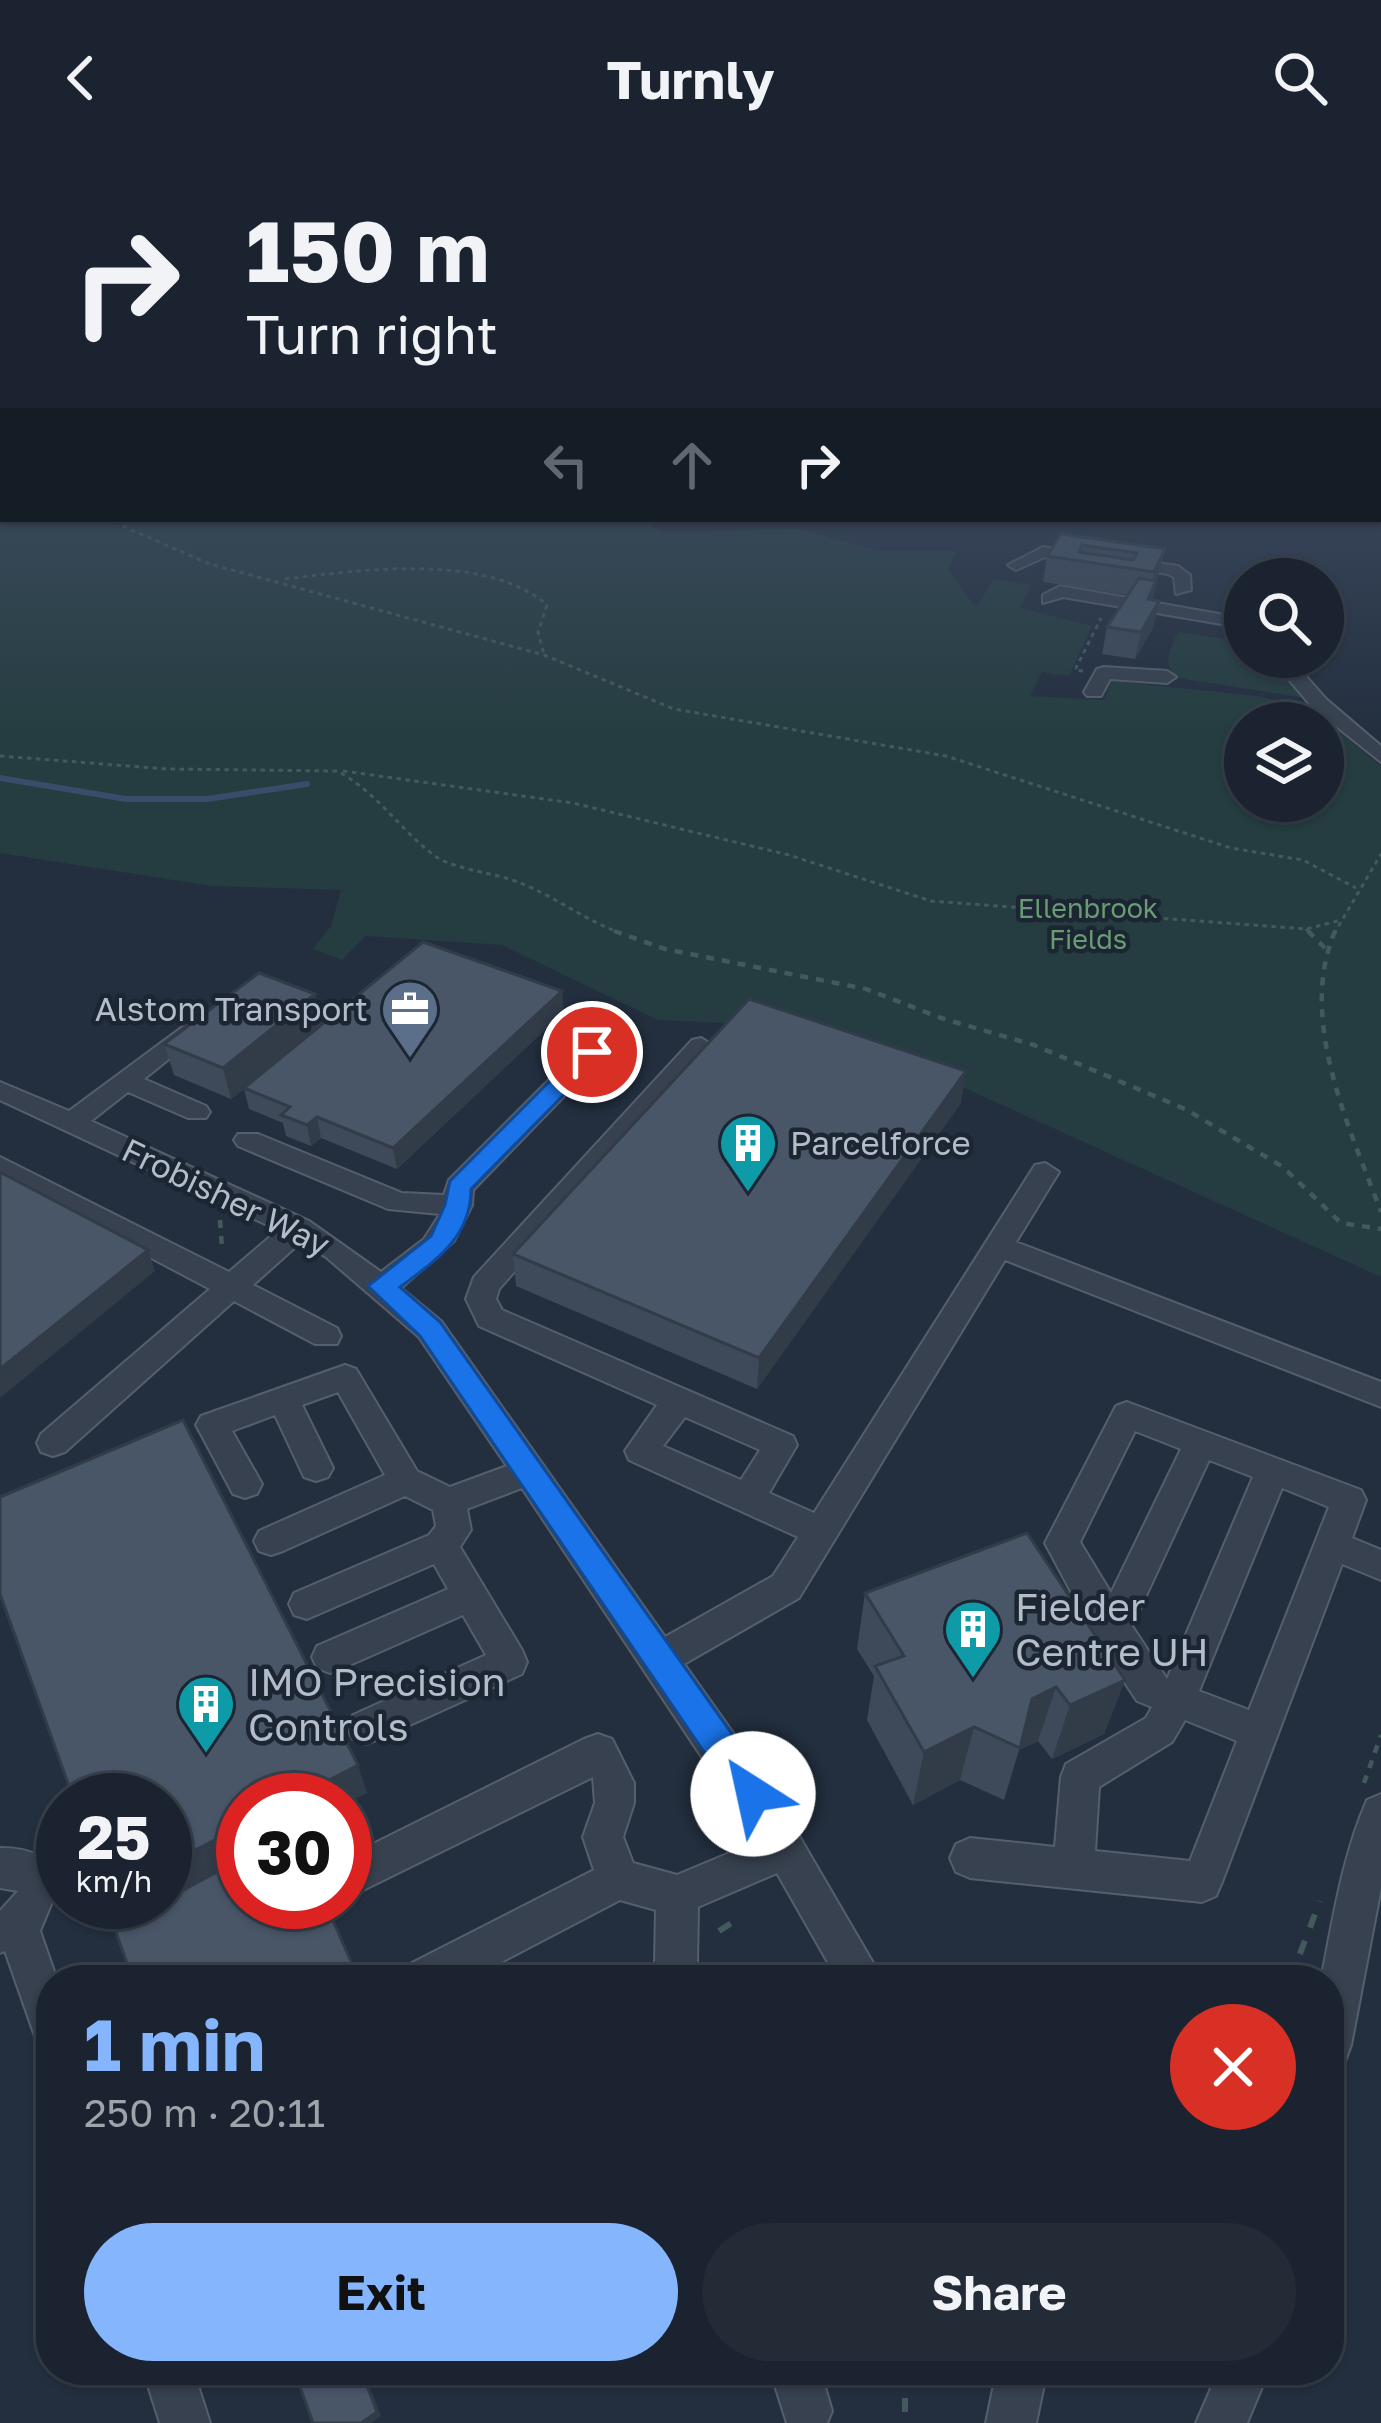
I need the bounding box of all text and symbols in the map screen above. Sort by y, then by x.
icon: back [48,45,114,111]
icon: search [1267,45,1333,111]
text: Turnly [606,46,775,111]
text: 150 m [246,200,490,300]
icon: right [48,204,204,360]
text: Turn right [246,301,498,366]
icon: left [533,432,599,498]
icon: ahead [659,432,725,498]
icon: right [785,432,851,498]
map controls [1224,558,1344,822]
button: search [1224,558,1344,678]
button: layers [1224,702,1344,822]
park label: Ellenbrook Fields [1018,892,1158,955]
office icon: Alstom Transport [379,978,441,1060]
place label: Alstom Transport [95,989,368,1028]
pin [541,1001,643,1103]
icon: arrive [559,1019,625,1085]
building icon: Parcelforce [717,1112,779,1194]
place label: Parcelforce [790,1123,971,1162]
street label: Frobisher Way [116,1129,336,1264]
place label: Fielder Centre UH [1015,1583,1209,1675]
building icon: Fielder Centre UH [942,1598,1004,1680]
place label: IMO Precision Controls [248,1658,506,1750]
building icon: IMO Precision Controls [175,1673,237,1755]
position arrow [690,1731,816,1857]
speed limit sign: 30 [216,1773,372,1929]
text: 25 [77,1800,151,1872]
text: km/h [76,1863,152,1899]
text: 1 min [84,2000,265,2087]
button: close [1170,2004,1296,2130]
text: 250 m · 20:11 [84,2089,325,2136]
button: Exit [84,2223,678,2361]
button: Share [702,2223,1296,2361]

